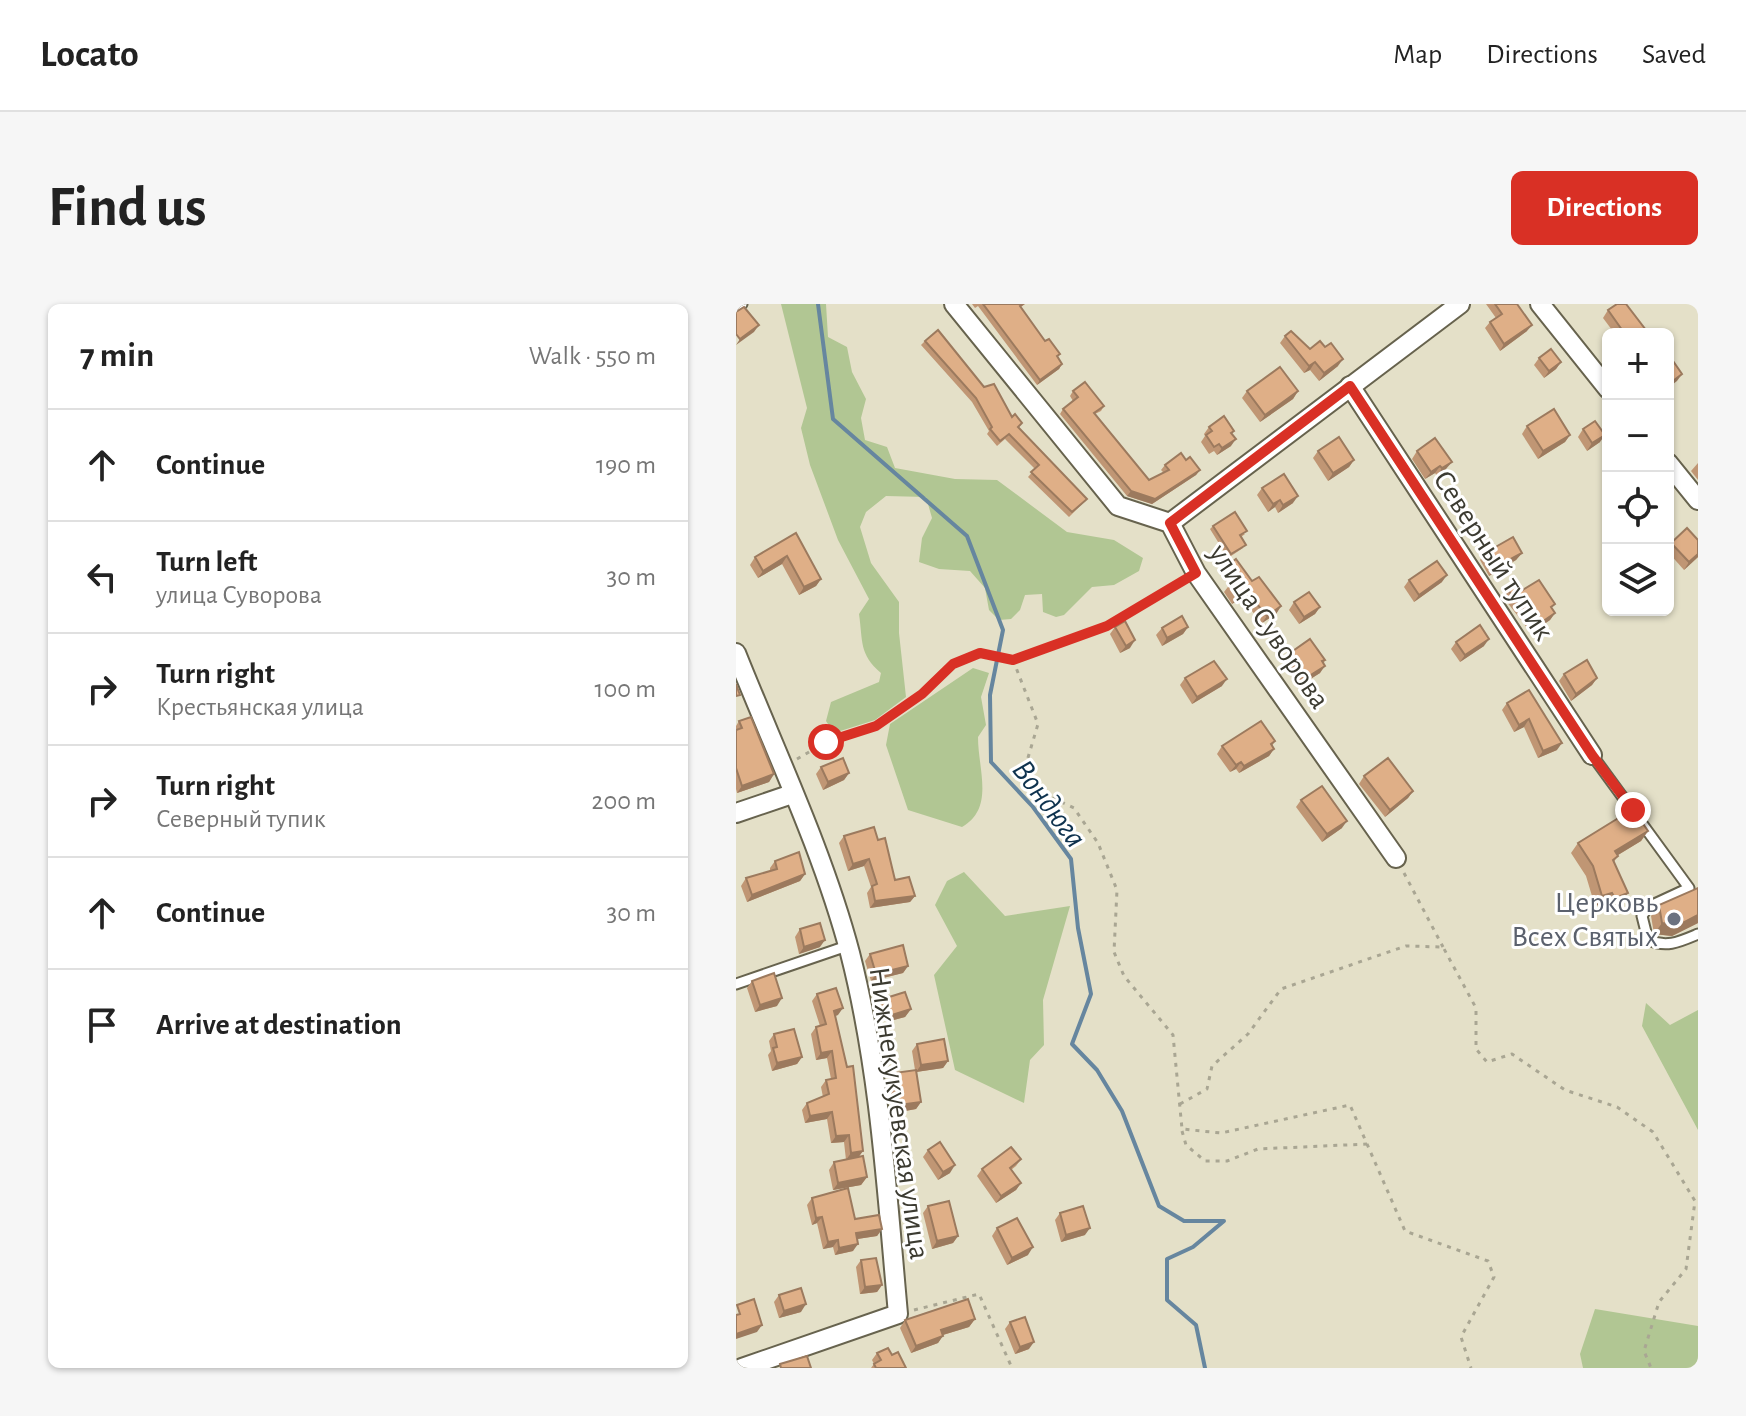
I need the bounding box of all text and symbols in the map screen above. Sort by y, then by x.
text: Locato [40,36,139,74]
text: Map [1393,41,1442,69]
text: Directions [1486,41,1598,69]
text: Saved [1642,41,1706,69]
button: Directions [1511,171,1698,245]
text: Find us [48,180,206,236]
map controls [1602,328,1674,616]
button: + [1602,328,1674,400]
text: 7 min [80,339,154,373]
text: Walk · 550 m [529,343,656,369]
button: − [1602,400,1674,472]
icon: ahead [80,443,124,487]
text: Continue [156,450,265,480]
text: 190 m [596,452,656,478]
street label: Северный тупик [1427,465,1559,646]
button: locate [1602,472,1674,544]
street label: улица Суворова [1203,538,1335,714]
button: layers [1602,544,1674,616]
text: Turn left [156,547,257,577]
icon: left [80,555,124,599]
text: 30 m [606,564,656,590]
text: улица Суворова [156,582,322,608]
text: Turn right [156,659,275,689]
icon: right [80,667,124,711]
text: 100 m [595,676,656,702]
text: Крестьянская улица [156,694,364,720]
route start [808,724,844,760]
water label: Вондюга [1006,754,1092,853]
text: Turn right [156,771,275,801]
icon: right [80,779,124,823]
text: 200 m [592,788,656,814]
route end [1615,792,1651,828]
text: Северный тупик [156,806,326,832]
place label: Церковь Всех Святых [1511,888,1658,952]
icon: ahead [80,891,124,935]
text: Continue [156,898,265,928]
text: 30 m [606,900,656,926]
marker: Церковь Всех Святых [1665,910,1683,928]
street label: Нижнекукуевская улица [864,965,934,1261]
icon: arrive [80,1003,124,1047]
text: Arrive at destination [156,1010,402,1040]

